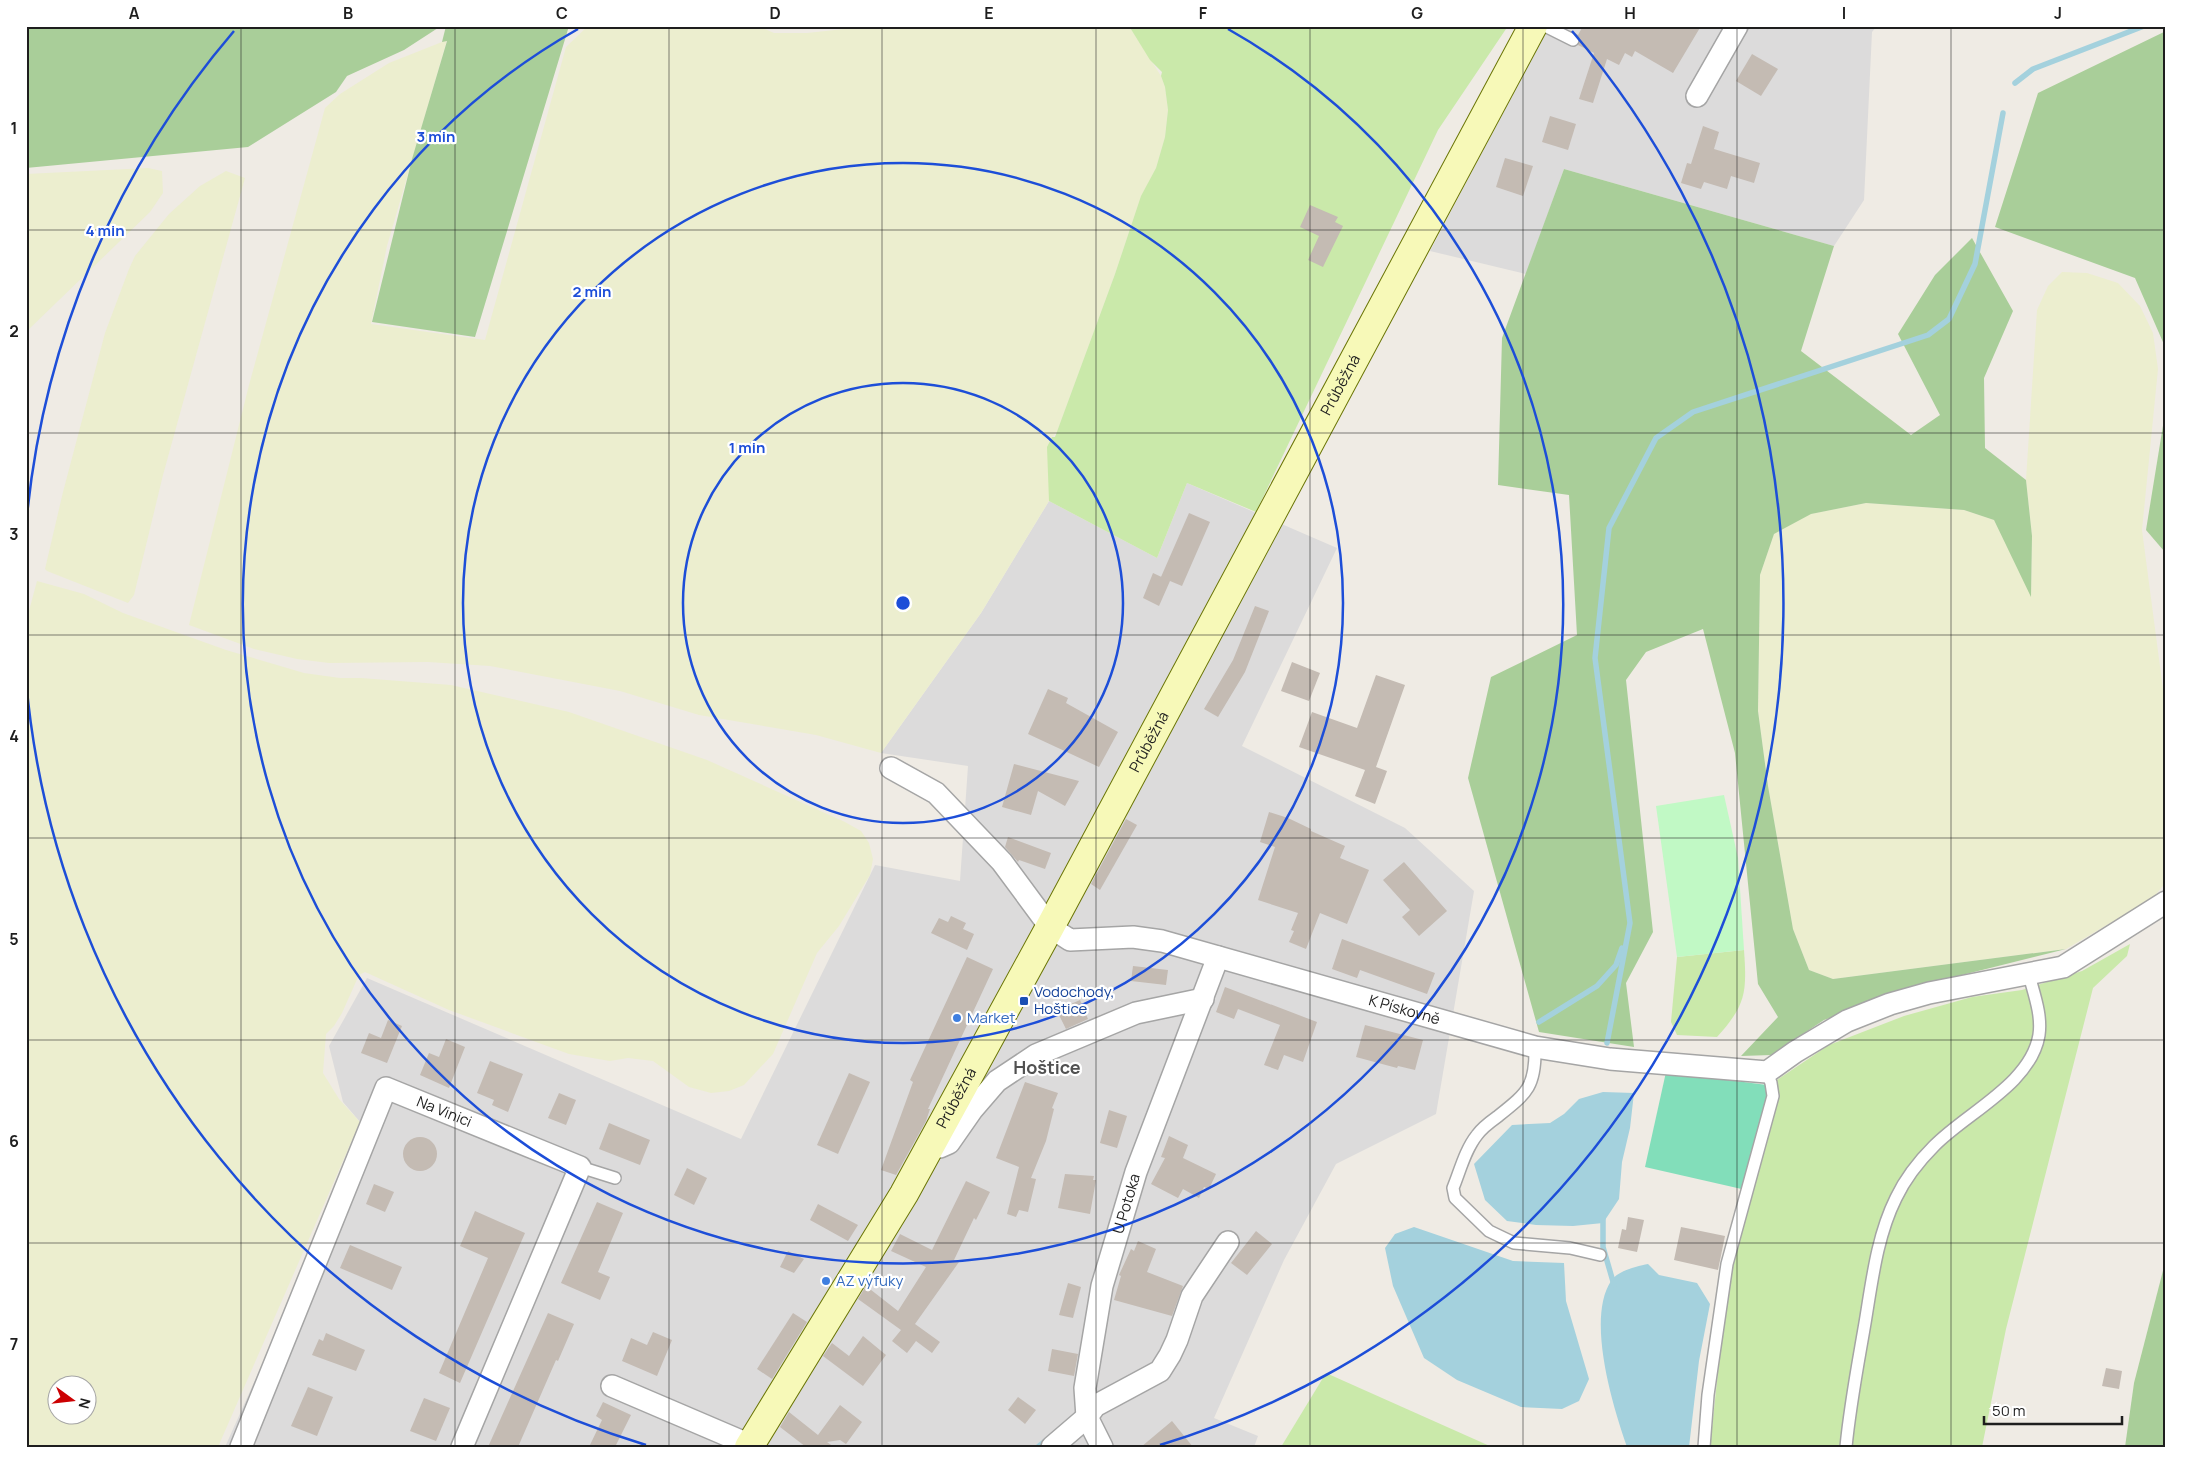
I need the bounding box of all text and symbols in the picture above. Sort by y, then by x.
text: A [129,2,140,24]
text: B [343,2,353,24]
text: C [556,2,568,24]
text: D [769,2,781,24]
text: E [984,2,994,24]
text: F [1199,2,1208,24]
text: G [1411,2,1423,24]
text: H [1624,2,1636,24]
text: I [1842,2,1846,24]
text: J [2054,2,2062,24]
text: 1 [10,117,18,139]
text: 3 min [417,126,455,147]
text: 4 min [85,220,125,241]
text: 2 min [572,281,612,302]
text: 2 [9,320,19,342]
street label: Průběžná [1315,351,1365,419]
text: 1 min [729,437,765,458]
text: 3 [9,523,19,545]
centre of rings [894,594,912,612]
street label: Průběžná [1124,708,1174,776]
text: 4 [9,725,19,747]
text: 5 [9,928,19,950]
place label: Vodochody, Hoštice [1034,981,1114,1019]
street label: K Pískovně [1366,989,1443,1030]
marker: Vodochody, Hoštice [1018,995,1030,1007]
place label: Market [967,1007,1015,1028]
marker: Market [951,1012,963,1024]
district label: Hoštice [1013,1055,1081,1079]
street label: Průběžná [931,1064,981,1132]
street label: Na Vinici [414,1091,475,1132]
text: 6 [9,1130,19,1152]
street label: U Potoka [1107,1171,1145,1236]
place label: AZ výfuky [836,1270,903,1291]
marker: AZ výfuky [820,1275,832,1287]
text: 7 [10,1333,18,1355]
north arrow [48,1376,98,1426]
scale bar [1984,1393,2122,1425]
text: N [75,1396,96,1411]
text: 50 m [1992,1400,2026,1421]

